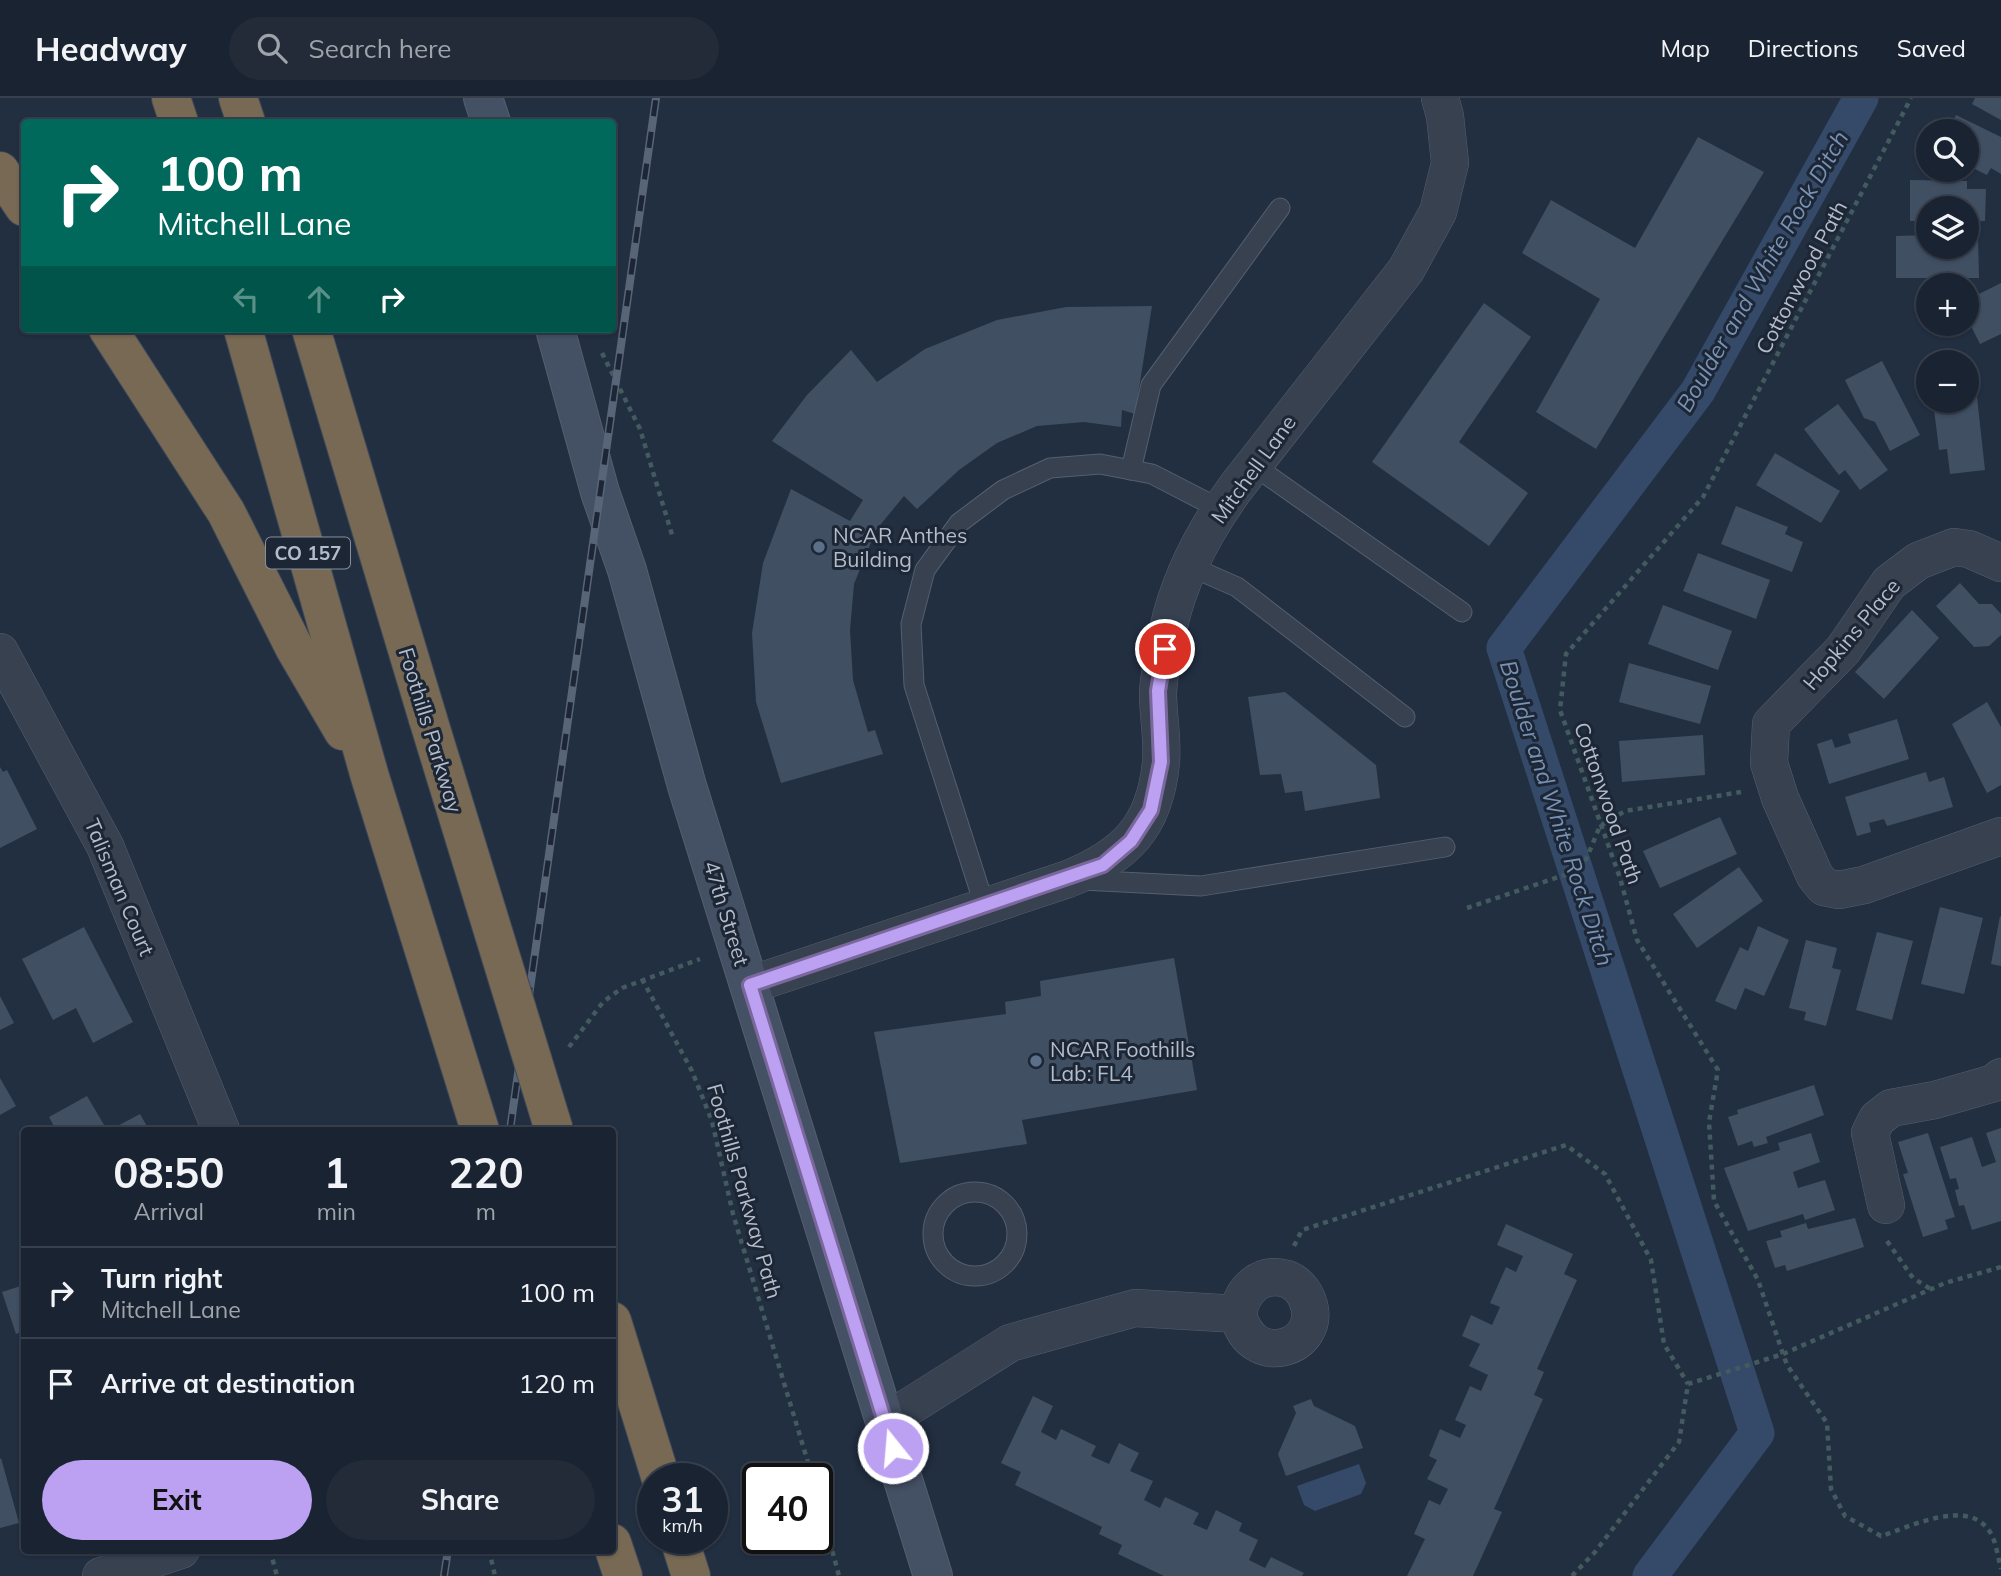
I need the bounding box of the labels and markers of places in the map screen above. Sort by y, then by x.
place label: NCAR Anthes Building [833,522,967,572]
marker: NCAR Anthes Building [811,539,827,555]
pin [1135,619,1195,679]
place label: NCAR Foothills Lab: FL4 [1050,1036,1195,1086]
marker: NCAR Foothills Lab: FL4 [1028,1053,1044,1069]

